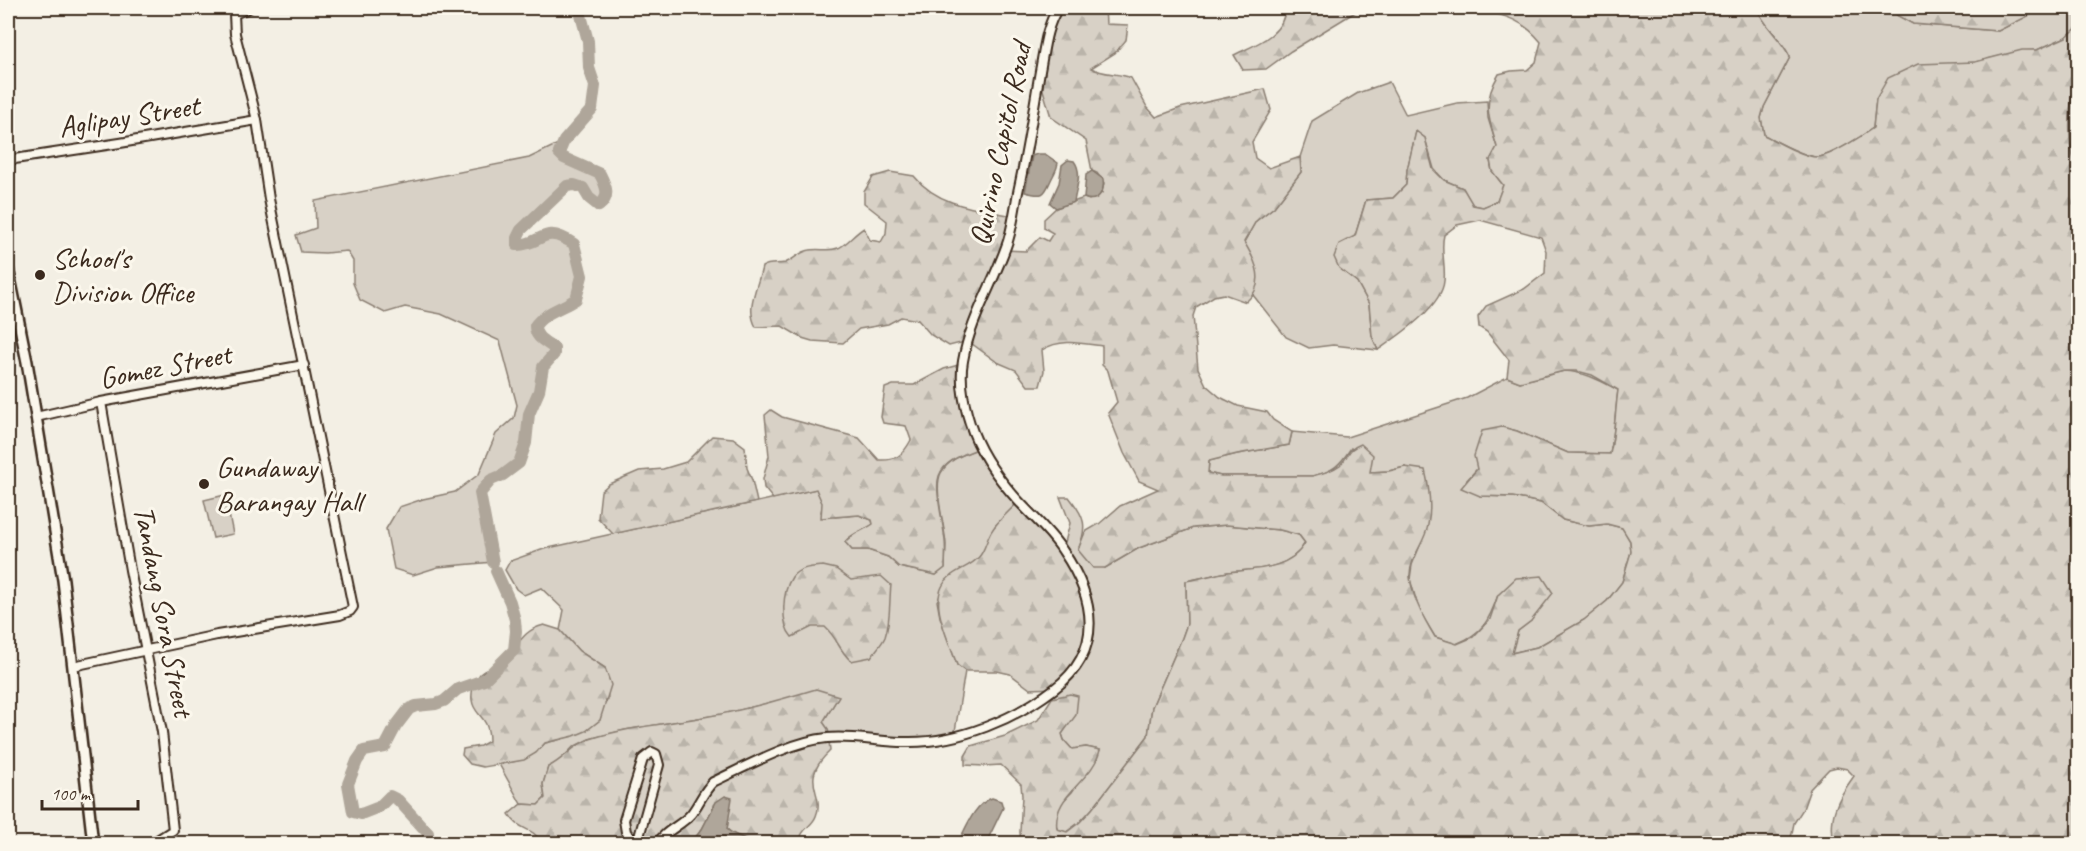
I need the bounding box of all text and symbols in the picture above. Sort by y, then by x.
street label: Quirino Capitol Road [960,35,1041,249]
street label: Aglipay Street [56,86,205,146]
place label: School's Division Office [52,239,196,311]
marker: School's Division Office [33,268,47,282]
street label: Gomez Street [96,334,237,397]
place label: Gundaway Barangay Hall [216,448,367,520]
marker: Gundaway Barangay Hall [197,477,211,491]
street label: Tandang Sora Street [125,502,204,723]
scale bar [42,773,138,811]
text: 100 m [51,783,92,805]

